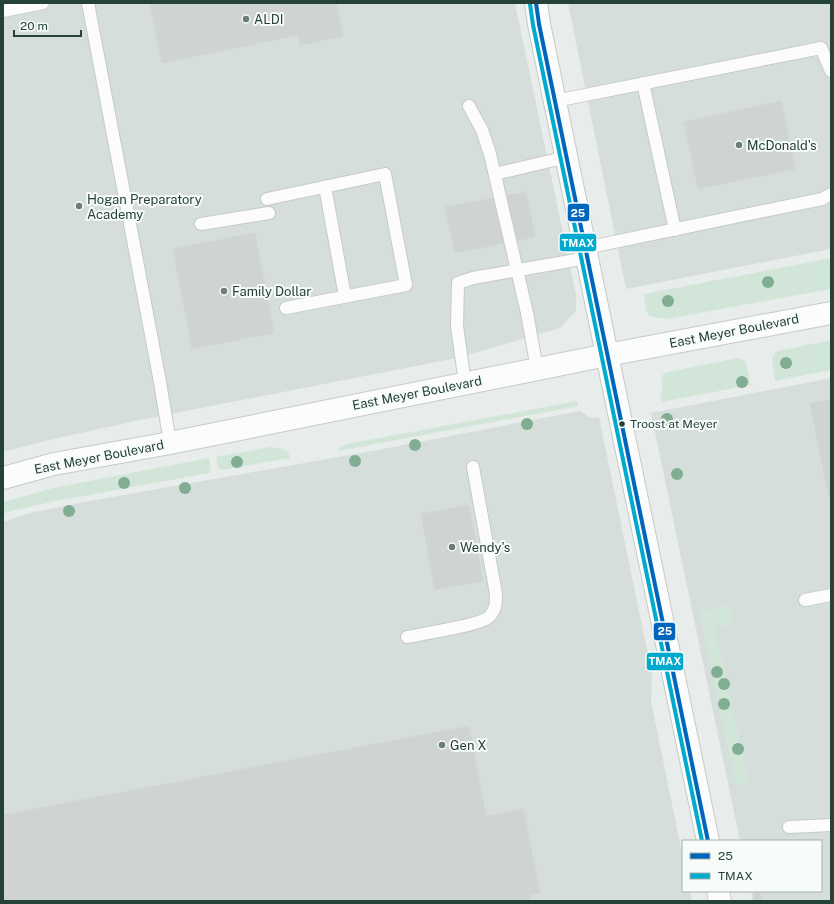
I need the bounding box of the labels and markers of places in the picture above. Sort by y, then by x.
place label: ALDI [254,12,283,27]
marker: ALDI [241,14,251,24]
place label: McDonald's [747,138,817,153]
marker: McDonald's [734,140,744,150]
place label: Hogan Preparatory Academy [87,192,202,222]
marker: Hogan Preparatory Academy [74,201,84,211]
place label: Family Dollar [232,284,311,299]
marker: Family Dollar [219,286,229,296]
place label: Troost at Meyer [630,417,718,431]
marker: Troost at Meyer [617,419,627,429]
place label: Wendy's [460,540,510,555]
marker: Wendy's [447,542,457,552]
place label: Gen X [450,738,487,753]
marker: Gen X [437,740,447,750]

